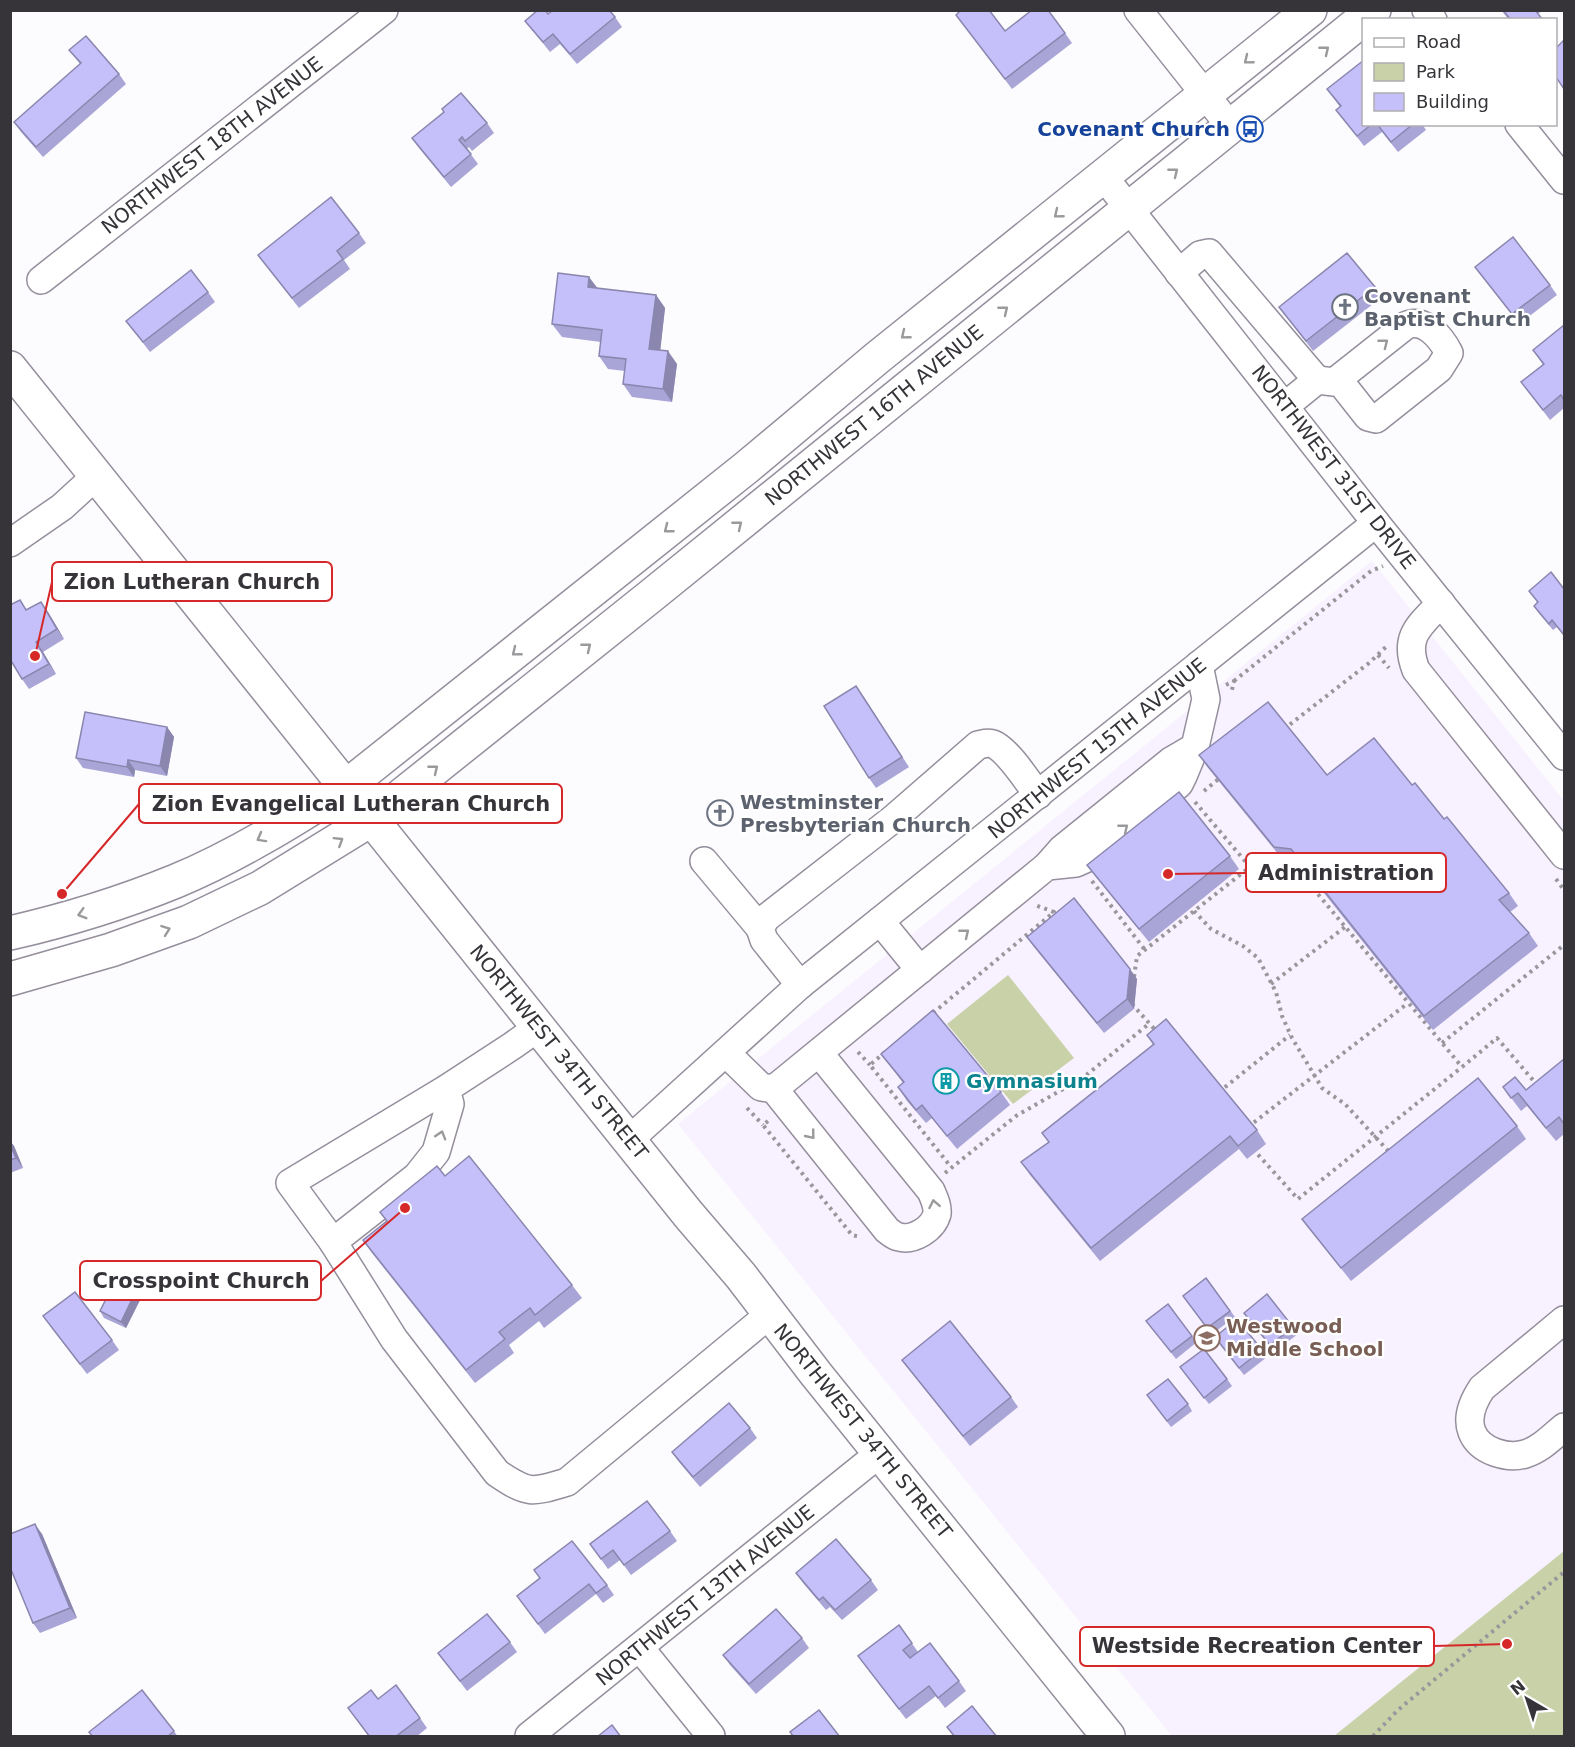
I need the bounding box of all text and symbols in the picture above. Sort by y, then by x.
legend [1362,18,1557,126]
text: Road [1416,31,1461,52]
one-way arrow [1318,46,1329,57]
street label: NORTHWEST 18TH AVENUE [97,51,327,239]
one-way arrow [1244,53,1255,64]
text: Park [1416,61,1455,82]
text: Building [1416,91,1489,112]
bus stop icon: Covenant Church [1235,114,1265,144]
place label: Covenant Church [1037,117,1230,141]
one-way arrow [1167,169,1178,180]
one-way arrow [1054,206,1065,217]
place label: Covenant Baptist Church [1364,284,1531,331]
church icon: Covenant Baptist Church [1330,292,1360,322]
one-way arrow [997,306,1008,317]
street label: NORTHWEST 16TH AVENUE [760,319,988,511]
one-way arrow [901,328,912,339]
one-way arrow [1377,339,1388,350]
street label: NORTHWEST 31ST DRIVE [1247,360,1421,574]
one-way arrow [731,521,742,532]
one-way arrow [664,522,675,533]
callout: Zion Lutheran Church [52,562,332,601]
text: Zion Lutheran Church [64,570,320,594]
one-way arrow [512,644,523,655]
one-way arrow [580,644,591,655]
street label: NORTHWEST 15TH AVENUE [983,652,1211,844]
one-way arrow [427,765,438,776]
callout: Zion Evangelical Lutheran Church [139,784,562,823]
place label: Westminster Presbyterian Church [740,790,971,837]
text: Zion Evangelical Lutheran Church [152,792,550,816]
church icon: Westminster Presbyterian Church [705,798,735,828]
one-way arrow [1118,824,1129,835]
one-way arrow [257,831,267,843]
one-way arrow [333,836,343,848]
callout: Administration [1246,853,1446,892]
text: Administration [1258,861,1434,885]
one-way arrow [77,907,88,919]
one-way arrow [160,924,171,937]
one-way arrow [958,929,969,940]
street label: NORTHWEST 34TH STREET [465,940,654,1165]
building icon: Gymnasium [931,1066,961,1096]
place label: Gymnasium [966,1069,1098,1093]
one-way arrow [803,1128,814,1139]
one-way arrow [434,1130,446,1141]
one-way arrow [929,1199,941,1209]
callout: Crosspoint Church [80,1261,321,1300]
text: Crosspoint Church [92,1269,310,1293]
place label: Westwood Middle School [1226,1314,1384,1361]
street label: NORTHWEST 34TH STREET [769,1319,958,1544]
school or university icon: Westwood Middle School [1192,1323,1222,1353]
street label: NORTHWEST 13TH AVENUE [591,1499,819,1691]
callout: Westside Recreation Center [1080,1627,1434,1666]
text: Westside Recreation Center [1092,1634,1423,1658]
north arrow [1497,1669,1557,1729]
text: N [1507,1676,1529,1699]

